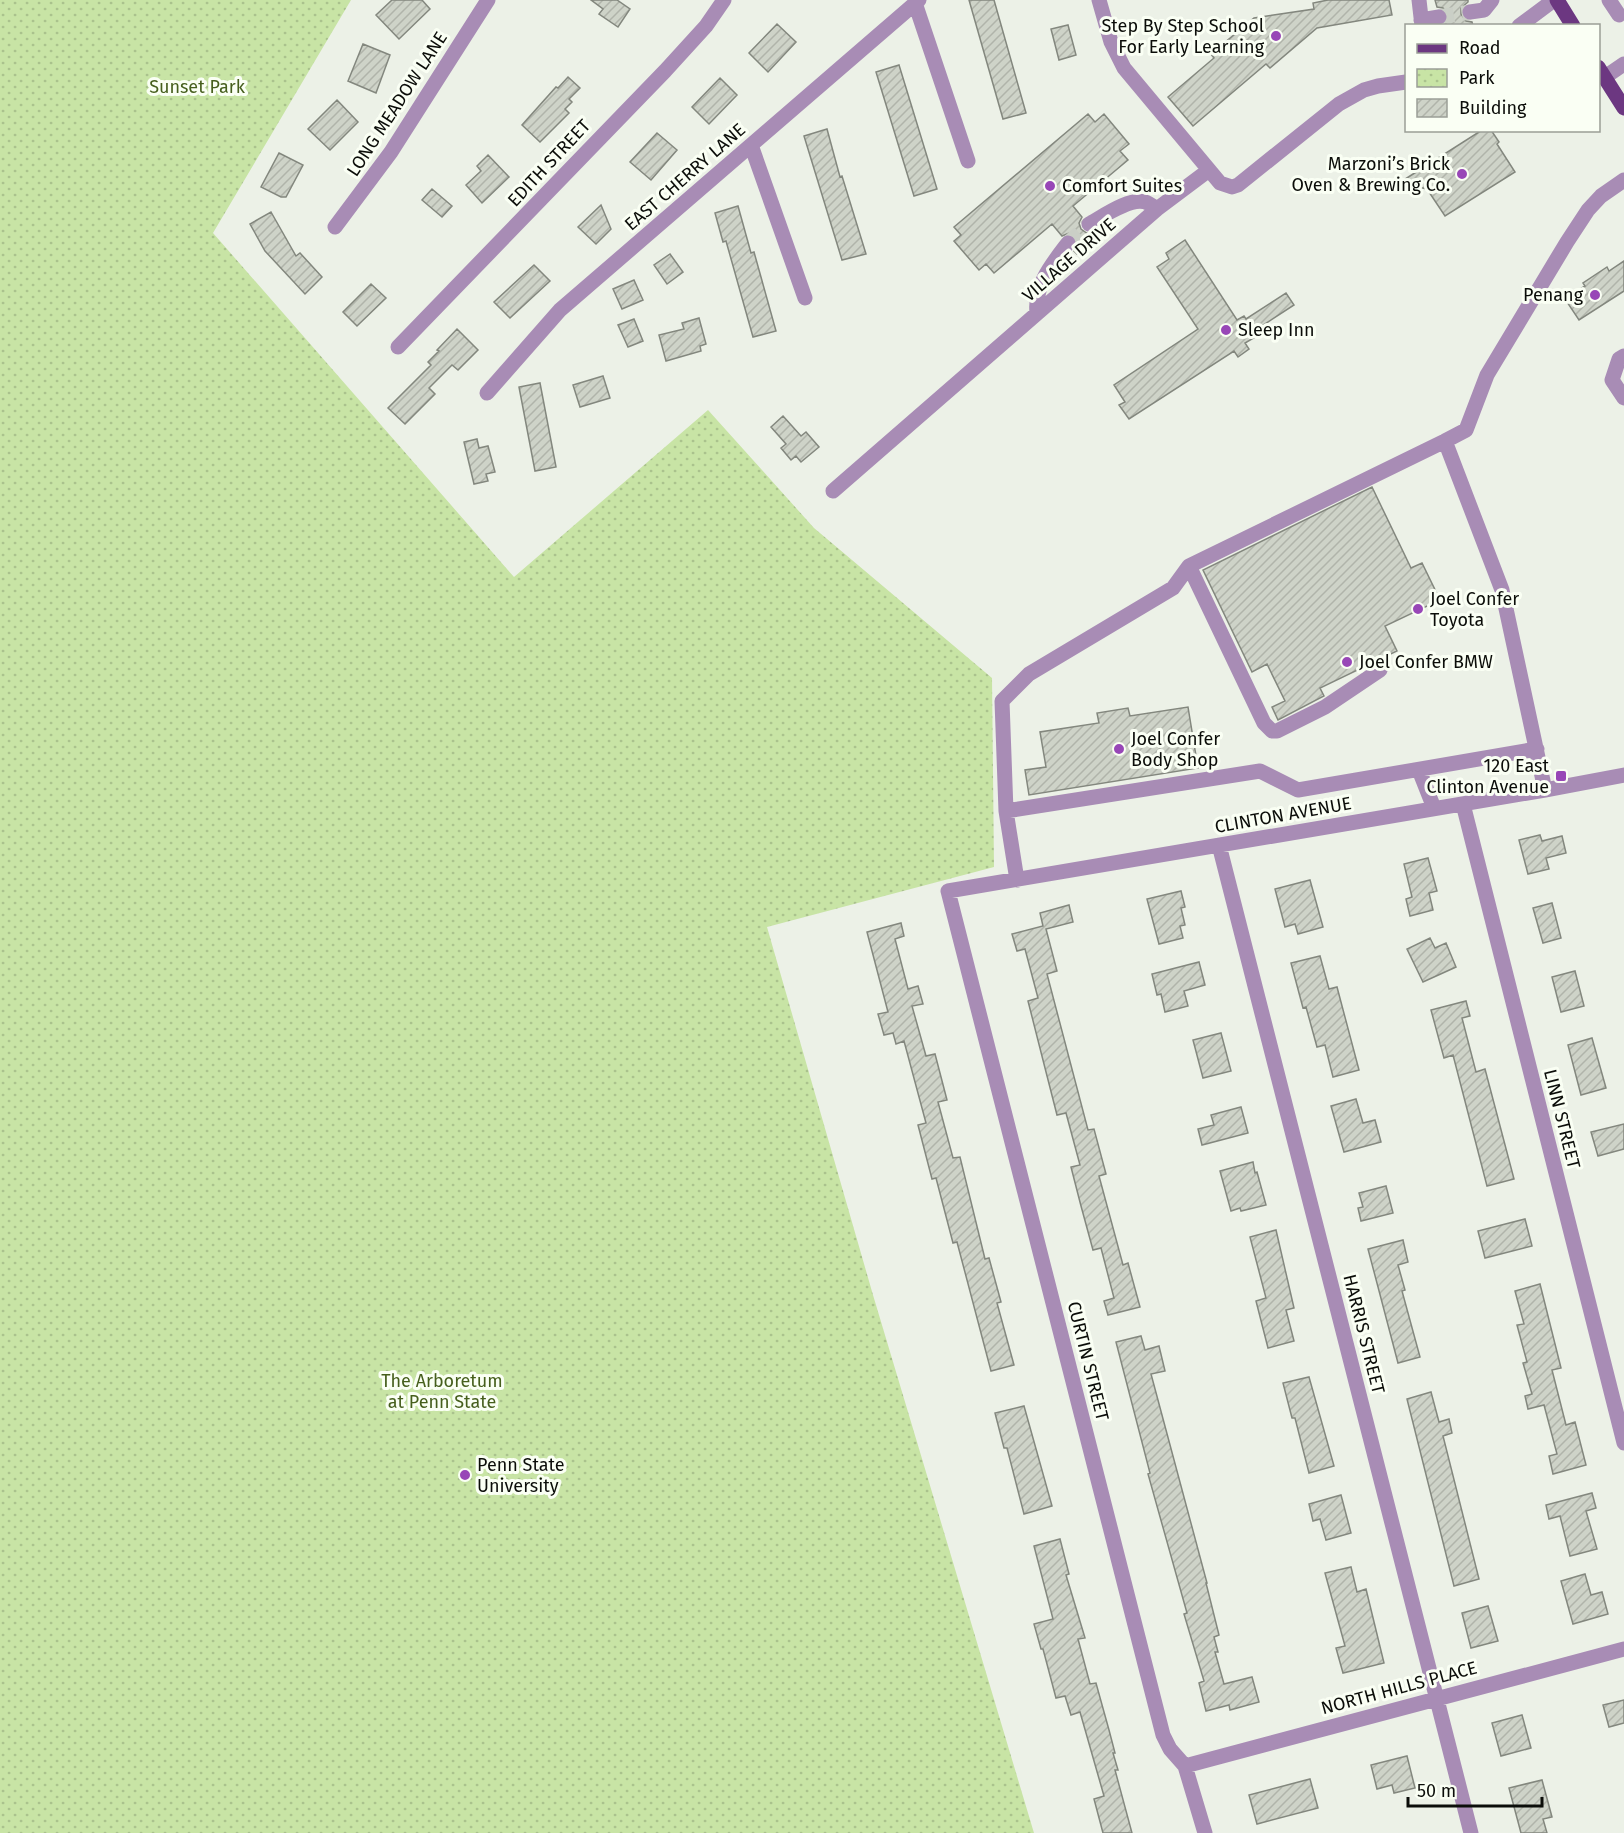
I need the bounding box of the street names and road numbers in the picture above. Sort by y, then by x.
street label: LONG MEADOW LANE [342,28,452,180]
street label: EDITH STREET [503,114,595,211]
street label: EAST CHERRY LANE [620,119,750,235]
street label: VILLAGE DRIVE [1018,213,1120,307]
street label: CLINTON AVENUE [1213,792,1353,838]
street label: LINN STREET [1539,1067,1585,1172]
street label: HARRIS STREET [1339,1272,1390,1397]
street label: CURTIN STREET [1063,1299,1114,1424]
street label: NORTH HILLS PLACE [1319,1657,1479,1719]

